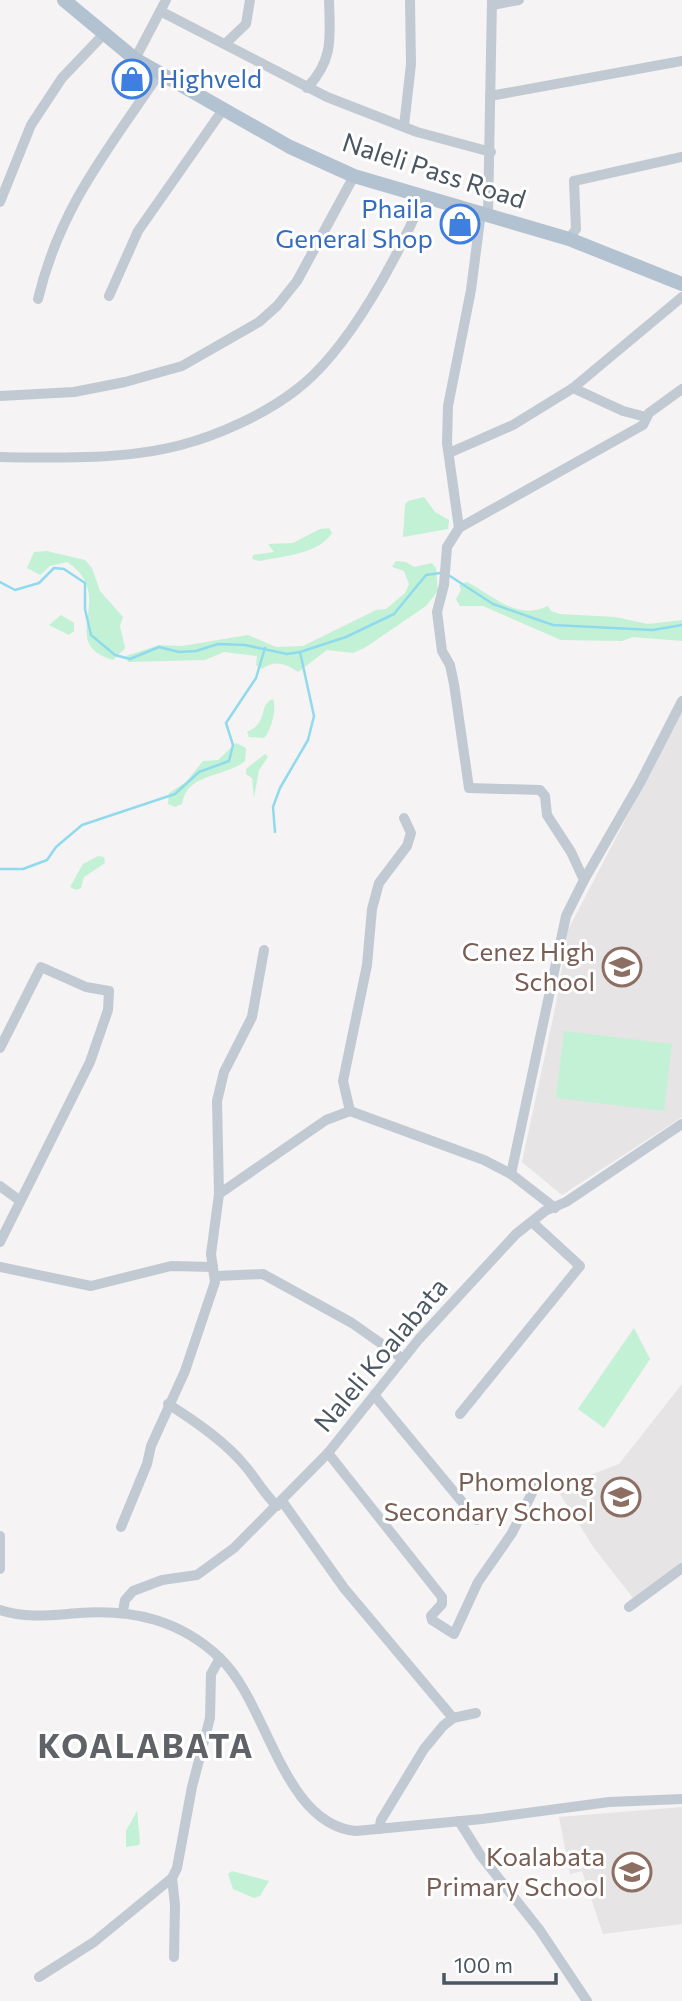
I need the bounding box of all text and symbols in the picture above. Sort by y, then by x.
shop icon: Highveld [111,58,153,100]
place label: Highveld [159,62,262,93]
street label: Naleli Pass Road [339,125,530,214]
place label: Phaila General Shop [275,192,433,253]
shop icon: Phaila General Shop [439,203,481,245]
place label: Cenez High School [462,935,595,996]
school or university icon: Cenez High School [601,946,643,988]
street label: Naleli Koalabata [307,1271,453,1437]
place label: Phomolong Secondary School [384,1465,594,1526]
school or university icon: Phomolong Secondary School [600,1476,642,1518]
district label: KOALABATA [37,1724,255,1765]
place label: Koalabata Primary School [426,1840,605,1901]
school or university icon: Koalabata Primary School [611,1851,653,1893]
scale bar [444,1941,556,1985]
text: 100 m [454,1952,513,1977]

